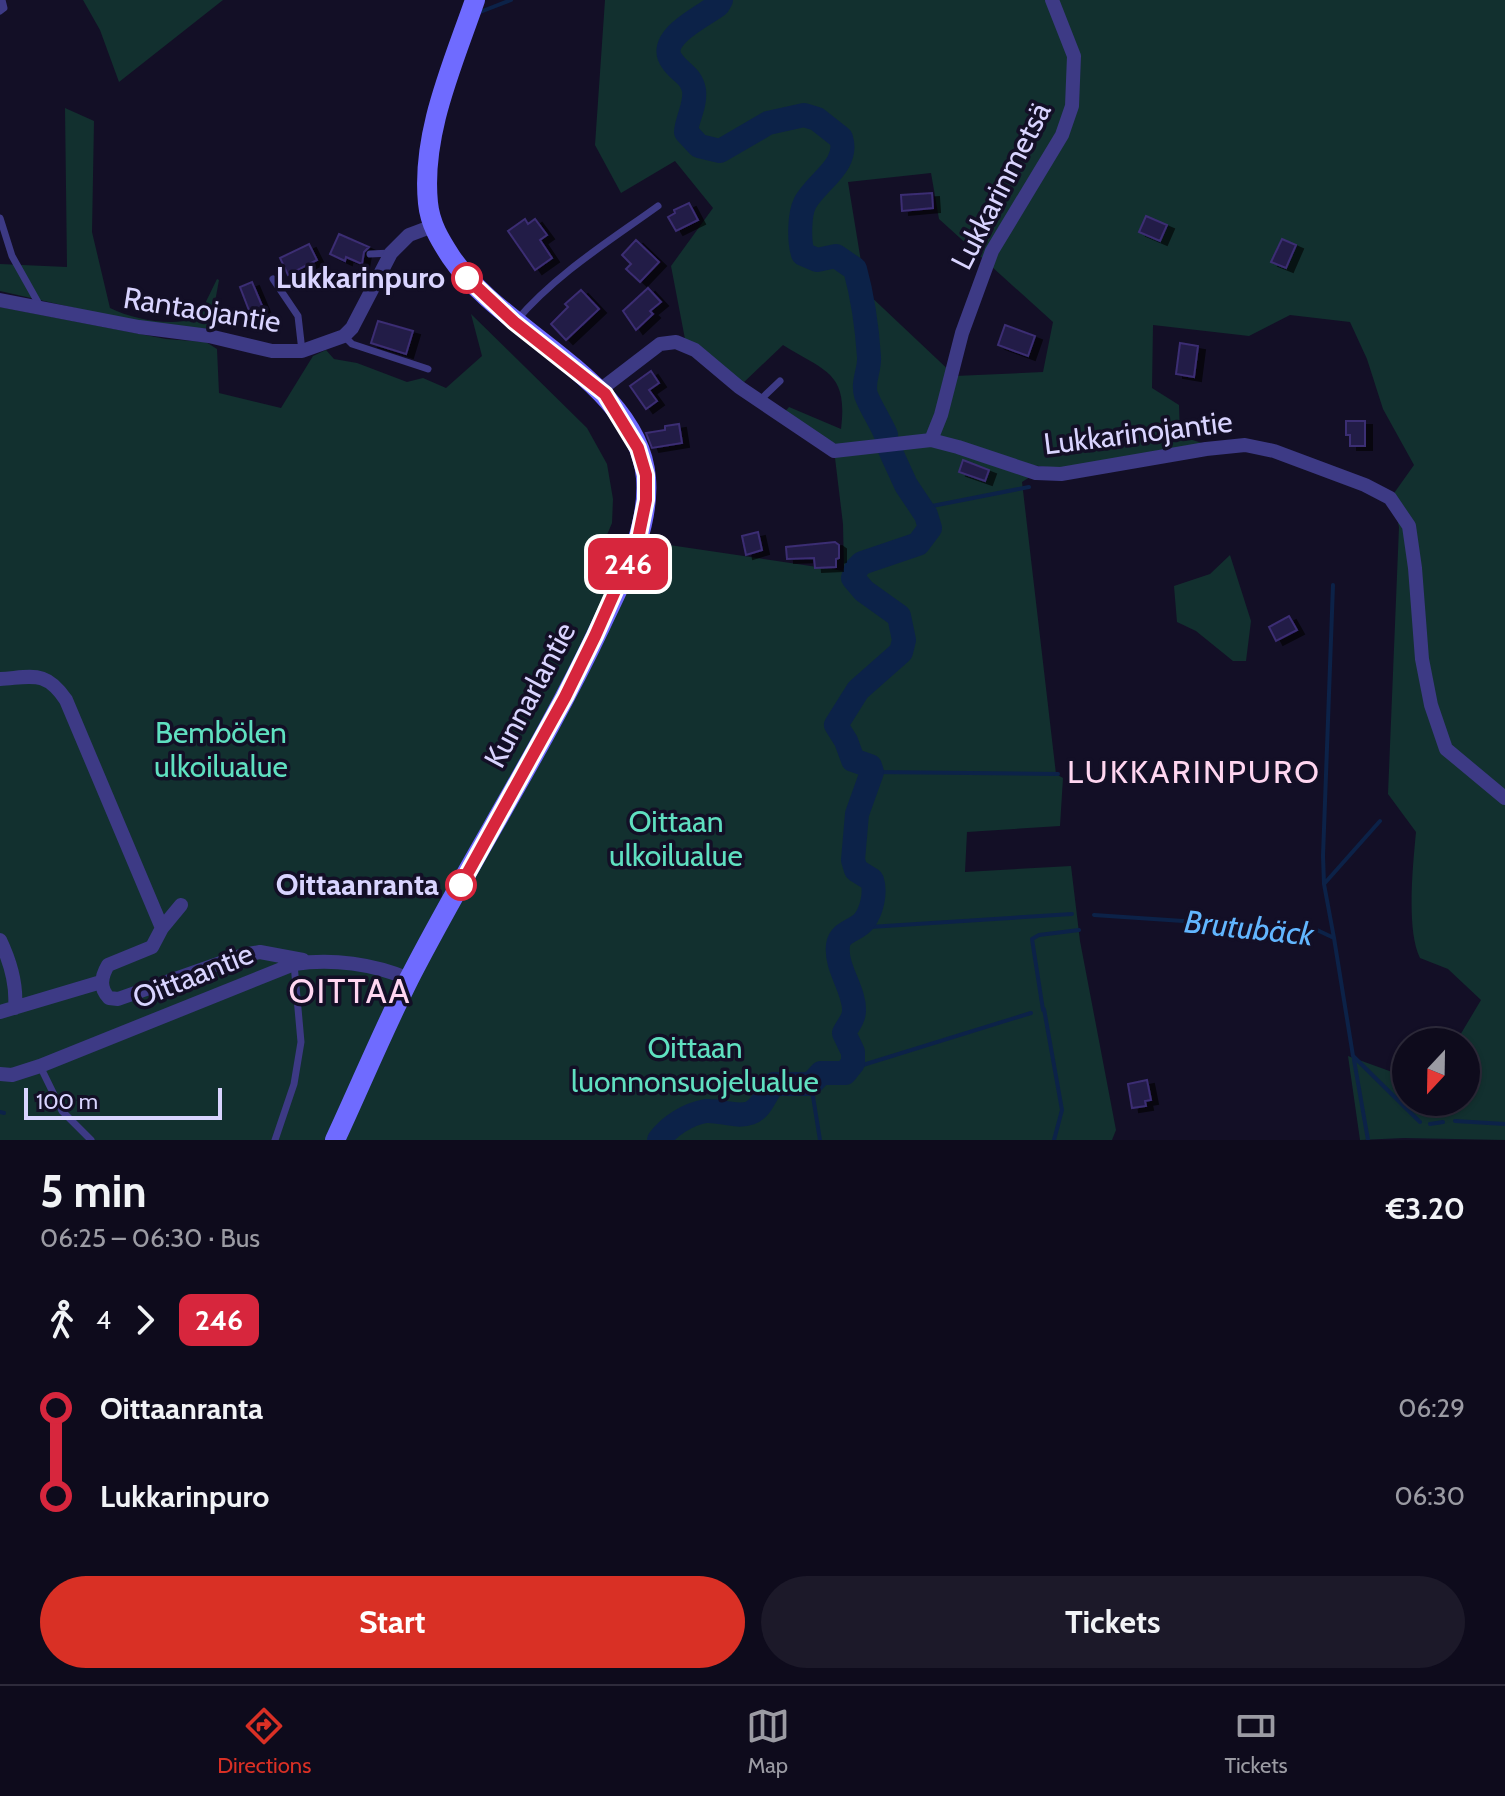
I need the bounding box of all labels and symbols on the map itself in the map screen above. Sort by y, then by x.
street label: Lukkarinmetsä [943,95,1059,276]
place label: Lukkarinpuro [276,259,445,296]
marker: Lukkarinpuro [452,263,482,293]
street label: Rantaojantie [121,279,284,340]
street label: Lukkarinojantie [1041,403,1234,462]
line badge: 246 [582,538,674,590]
street label: Kunnarlantie [476,616,583,774]
park label: Bembölen ulkoilualue [154,714,288,785]
district label: LUKKARINPURO [1067,752,1321,791]
park label: Oittaan ulkoilualue [609,803,743,874]
place label: Oittaanranta [276,866,439,903]
marker: Oittaanranta [446,870,476,900]
water label: Brutubäck [1182,901,1317,954]
street label: Oittaantie [127,935,258,1016]
district label: OITTAA [288,970,412,1012]
north arrow [1392,1028,1480,1116]
park label: Oittaan luonnonsuojelualue [571,1029,819,1100]
scale bar [24,1084,222,1120]

